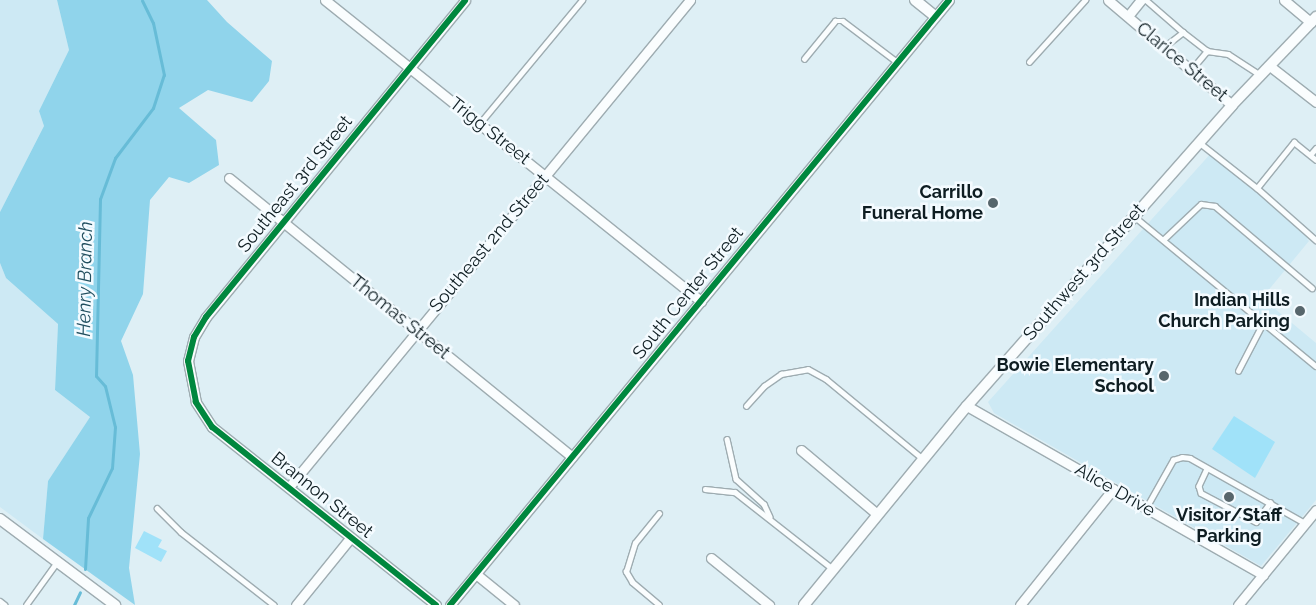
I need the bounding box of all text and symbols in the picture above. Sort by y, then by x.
street label: Clarice Street [1132,18,1232,106]
street label: Trigg Street [445,93,535,169]
street label: Southeast 3rd Street [233,111,357,257]
street label: Southeast 2nd Street [425,169,553,317]
place label: Carrillo Funeral Home [861,182,983,224]
marker: Carrillo Funeral Home [987,197,999,209]
street label: Southwest 3rd Street [1019,199,1149,345]
water label: Henry Branch [73,221,97,337]
street label: South Center Street [628,222,748,364]
street label: Thomas Street [346,270,454,364]
place label: Indian Hills Church Parking [1158,290,1290,332]
marker: Indian Hills Church Parking [1294,305,1306,317]
place label: Bowie Elementary School [997,355,1154,398]
marker: Bowie Elementary School [1158,370,1170,382]
street label: Brannon Street [267,447,377,543]
street label: Alice Drive [1071,458,1159,522]
marker: Visitor/Staff Parking [1223,491,1235,503]
place label: Visitor/Staff Parking [1176,505,1282,548]

